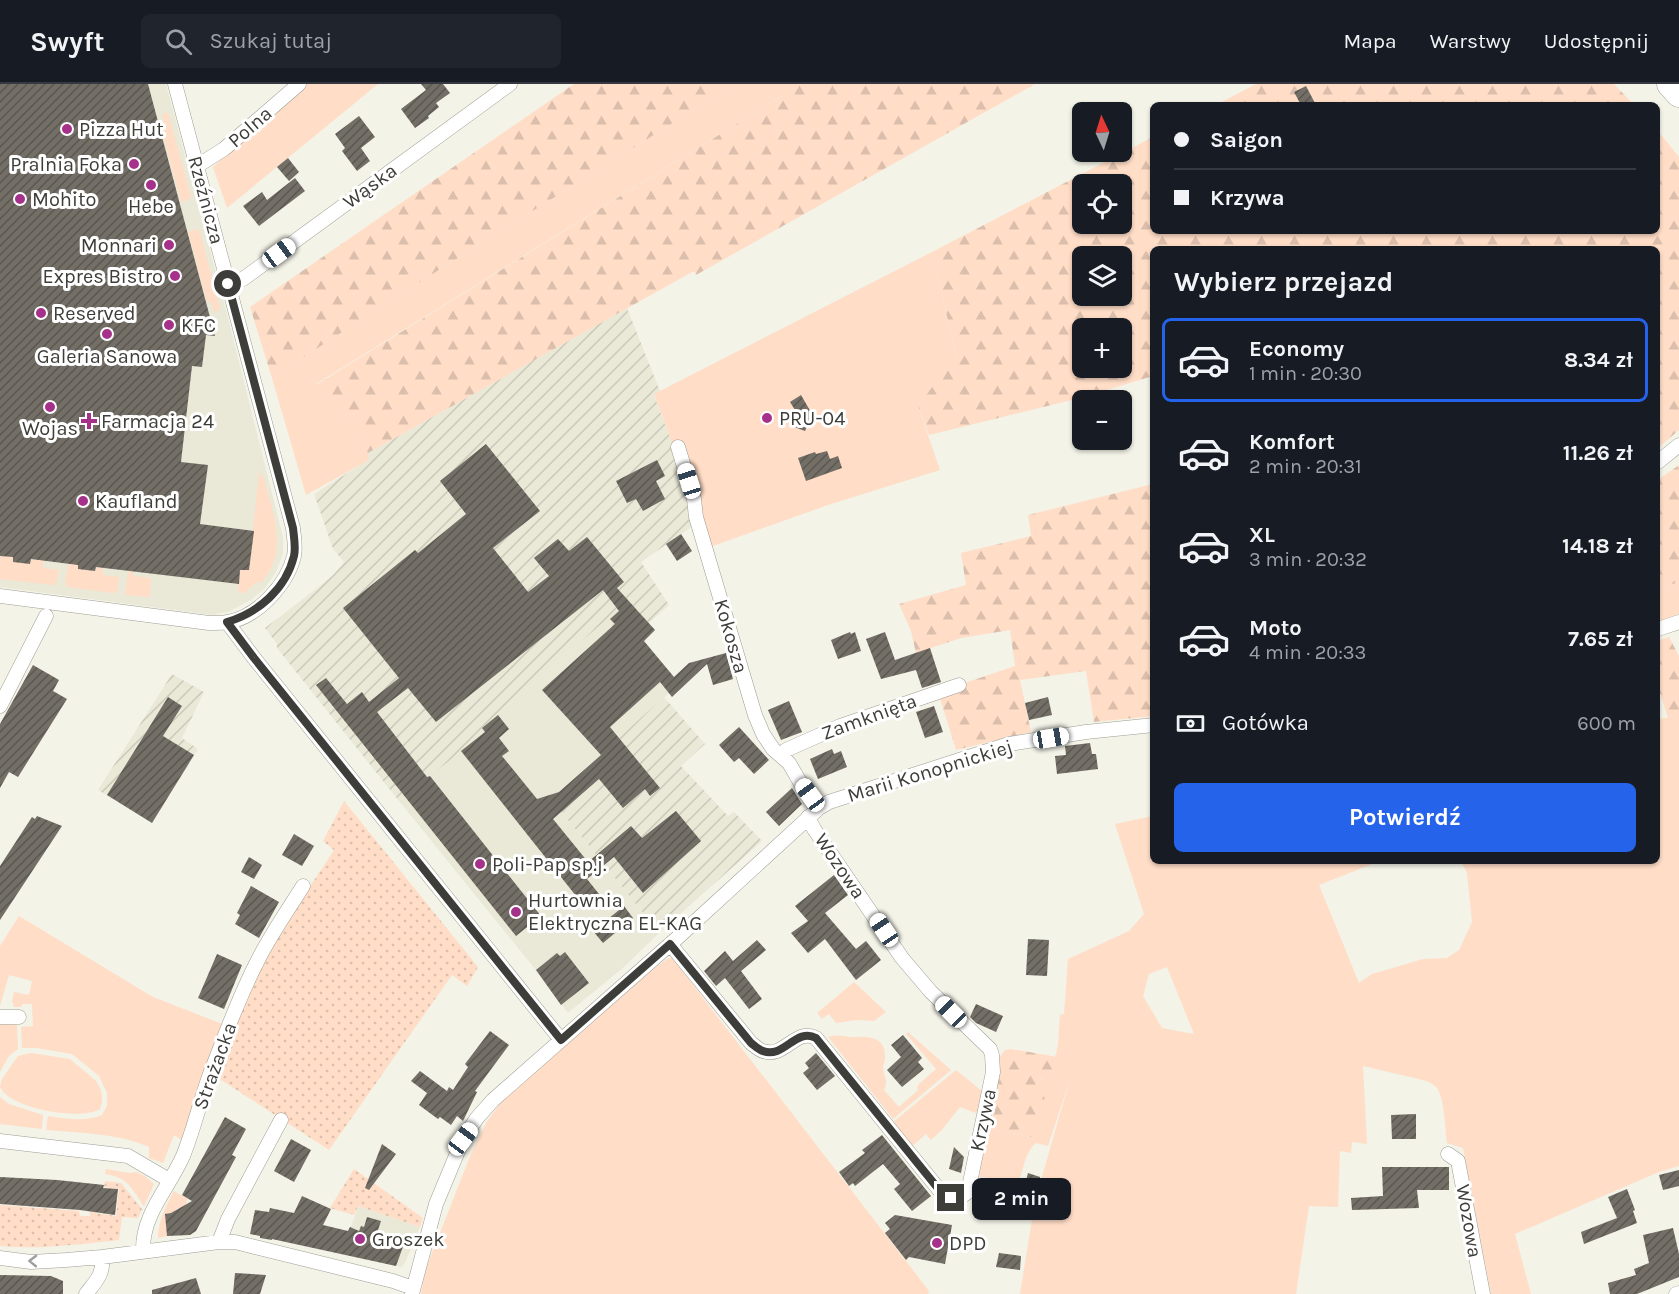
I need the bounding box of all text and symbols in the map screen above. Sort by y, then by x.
search box [141,14,561,68]
text: Swyft [30,25,105,58]
icon: search [162,25,195,58]
text: Szukaj tutaj [210,28,332,54]
text: Mapa [1343,29,1397,53]
text: Warstwy [1430,29,1511,53]
text: Udostępnij [1544,29,1649,53]
street label: Polna [223,102,277,152]
north arrow [1072,102,1132,162]
map controls [1072,102,1132,450]
place label: Pizza Hut [79,118,164,141]
marker: Pizza Hut [60,122,74,136]
text: Saigon [1210,127,1283,153]
place label: Pralnia Foka [10,153,122,176]
street label: Rzeźnicza [183,153,229,247]
marker: Pralnia Foka [127,157,141,171]
street label: Wąska [339,159,401,213]
button: locate [1072,174,1132,234]
marker: Hebe [144,178,158,192]
text: Krzywa [1210,185,1285,211]
place label: Mohito [32,188,96,211]
marker: Mohito [13,192,27,206]
place label: Hebe [128,195,174,218]
place label: Monnari [81,234,157,257]
car [259,235,299,271]
marker: Monnari [162,238,176,252]
button: layers [1072,246,1132,306]
place label: Expres Bistro [43,265,163,288]
text: Wybierz przejazd [1174,266,1393,298]
marker: Expres Bistro [168,269,182,283]
route start [214,270,241,297]
place label: Reserved [53,302,136,325]
marker: Reserved [34,306,48,320]
place label: KFC [181,314,216,337]
marker: KFC [162,318,176,332]
button: + [1072,318,1132,378]
marker: Galeria Sanowa [100,327,114,341]
icon: car [1177,333,1231,387]
text: Economy [1249,336,1344,362]
place label: Galeria Sanowa [37,345,177,368]
text: 8.34 zł [1564,347,1633,373]
text: 1 min · 20:30 [1249,362,1362,385]
button: − [1072,390,1132,450]
marker: Wojas [43,400,57,414]
place label: PRU-04 [779,407,845,430]
place label: Farmacja 24 [101,410,214,433]
marker: PRU-04 [760,411,774,425]
marker: Farmacja 24 [82,414,96,428]
place label: Wojas [22,417,78,440]
icon: car [1177,426,1231,480]
text: Komfort [1249,429,1335,455]
text: 11.26 zł [1563,440,1633,466]
text: 2 min · 20:31 [1249,455,1362,478]
car [675,461,703,501]
place label: Kaufland [95,490,178,513]
marker: Kaufland [76,494,90,508]
icon: car [1177,519,1231,573]
text: XL [1249,522,1275,548]
text: 14.18 zł [1562,533,1633,559]
text: 3 min · 20:32 [1249,548,1367,571]
street label: Kokosza [709,596,753,676]
icon: car [1177,612,1231,666]
text: Moto [1249,615,1302,641]
text: 7.65 zł [1568,626,1633,652]
text: 4 min · 20:33 [1249,641,1366,664]
street label: Zamknięta [818,689,920,745]
icon: cash [1174,707,1207,740]
text: Gotówka [1222,710,1309,736]
text: 600 m [1577,712,1636,735]
car [1032,726,1070,750]
street label: Marii Konopnickiej [845,735,1015,807]
car [792,775,828,815]
button: Potwierdź [1174,783,1636,852]
street label: Wozowa [810,829,870,903]
place label: Poli-Pap sp.j. [492,853,607,876]
marker: Poli-Pap sp.j. [473,857,487,871]
place label: Hurtownia Elektryczna EL-KAG [528,889,702,935]
marker: Hurtownia Elektryczna EL-KAG [509,905,523,919]
car [866,910,902,950]
car [932,993,970,1031]
street label: Strażacka [189,1019,241,1113]
street label: Krzywa [965,1086,1001,1154]
car [445,1119,481,1159]
callout: 2 min [972,1177,1071,1219]
street label: Wozowa [1451,1183,1487,1259]
route end [937,1184,964,1211]
text: 2 min [994,1187,1049,1210]
place label: Groszek [372,1228,445,1251]
marker: Groszek [353,1232,367,1246]
place label: DPD [949,1232,986,1255]
marker: DPD [930,1236,944,1250]
one-way arrow [28,1255,37,1267]

